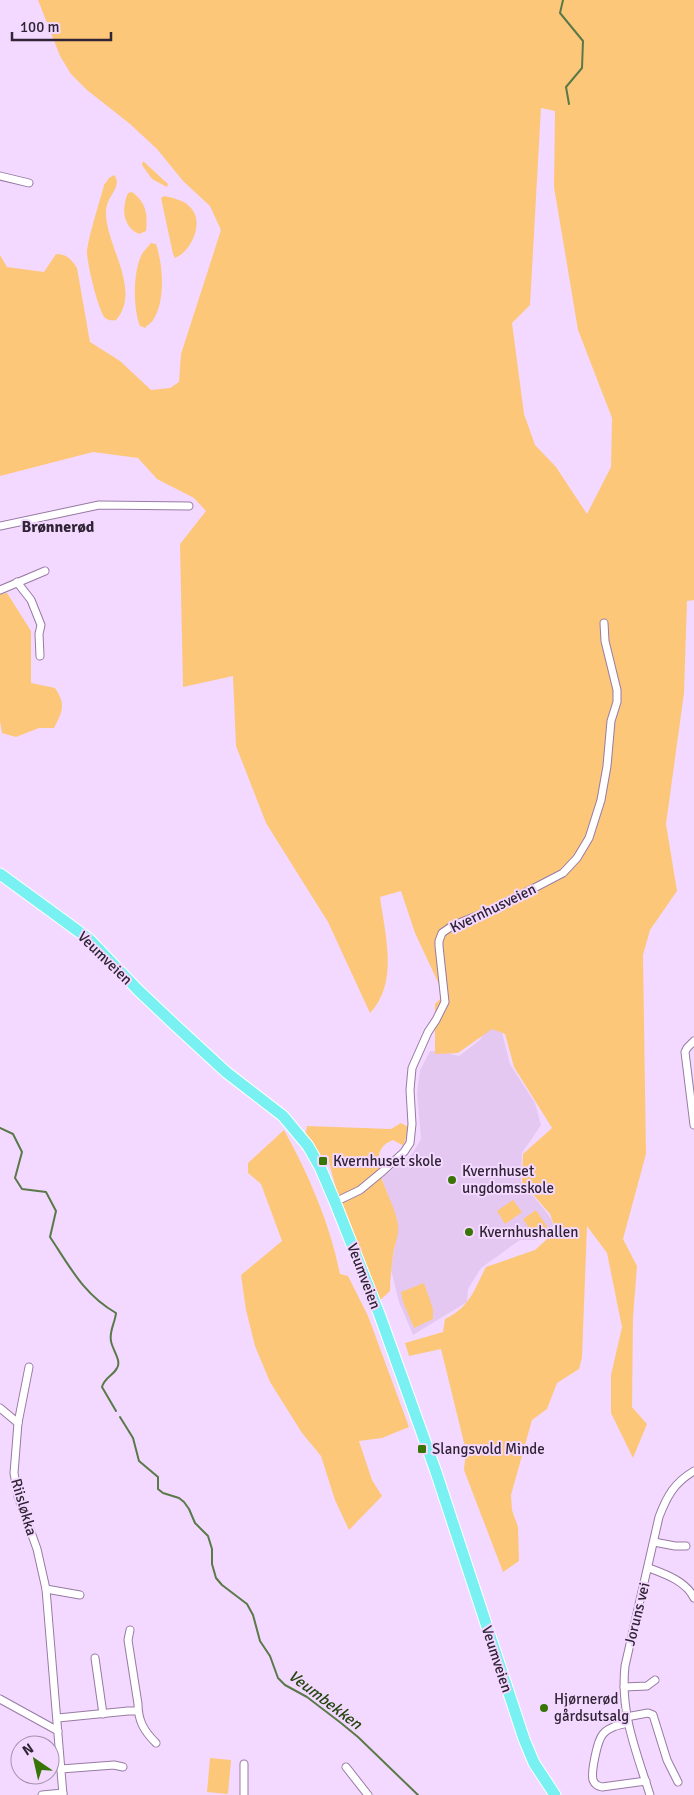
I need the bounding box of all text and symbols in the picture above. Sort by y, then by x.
scale bar [12,10,111,42]
text: 100 m [20,18,60,36]
district label: Brønnerød [22,517,95,537]
street label: Kvernhusveien [447,879,539,937]
street label: Veumveien [74,927,136,989]
place label: Kvernhuset skole [333,1152,442,1170]
marker: Kvernhuset skole [317,1155,329,1167]
place label: Kvernhuset ungdomsskole [462,1162,554,1197]
marker: Kvernhuset ungdomsskole [446,1174,458,1186]
place label: Kvernhushallen [479,1223,578,1241]
marker: Kvernhushallen [463,1226,475,1238]
street label: Veumveien [343,1240,385,1312]
place label: Slangsvold Minde [432,1440,545,1458]
marker: Slangsvold Minde [416,1443,428,1455]
street label: Riisløkka [7,1476,41,1538]
street label: Joruns vei [620,1581,654,1647]
street label: Veumveien [478,1623,516,1695]
water label: Veumbekken [284,1666,367,1735]
place label: Hjørnerød gårdsutsalg [554,1690,629,1725]
marker: Hjørnerød gårdsutsalg [538,1702,550,1714]
north arrow [10,1735,60,1785]
text: N [19,1740,37,1759]

